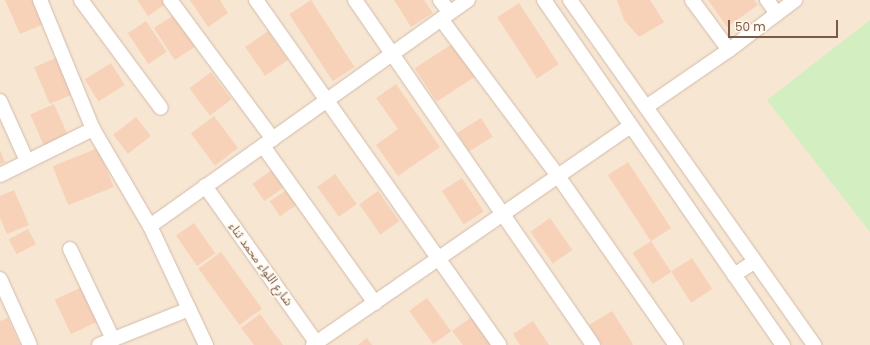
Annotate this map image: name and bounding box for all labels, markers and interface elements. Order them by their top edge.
scale bar [730,12,840,38]
text: 50 m [735,18,766,35]
street label: شارع اللواء محمد ثناء [226,220,296,308]

